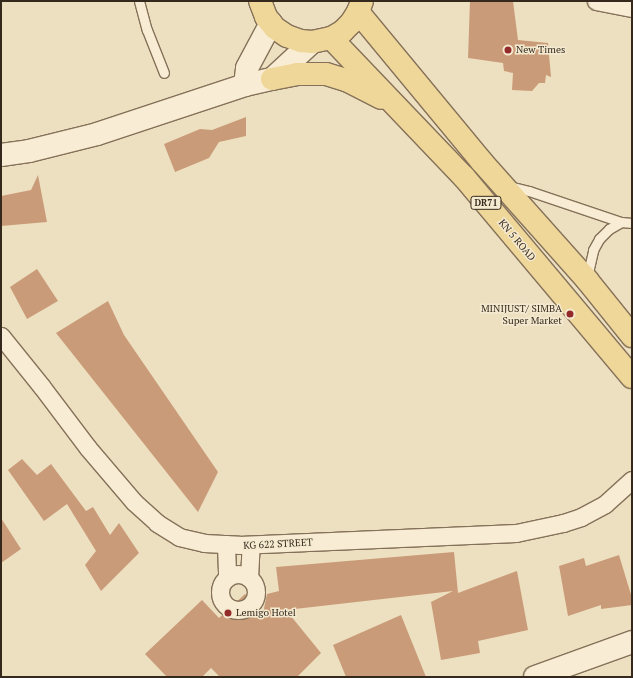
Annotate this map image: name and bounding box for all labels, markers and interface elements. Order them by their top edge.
place label: New Times [516,44,565,56]
marker: New Times [503,45,513,55]
road number: DR71 [470,196,502,210]
street label: KN 5 ROAD [496,217,538,263]
place label: MINIJUST/ SIMBA Super Market [481,302,562,326]
marker: MINIJUST/ SIMBA Super Market [565,309,575,319]
street label: KG 622 STREET [243,536,313,552]
place label: Lemigo Hotel [236,607,296,619]
marker: Lemigo Hotel [223,608,233,618]

